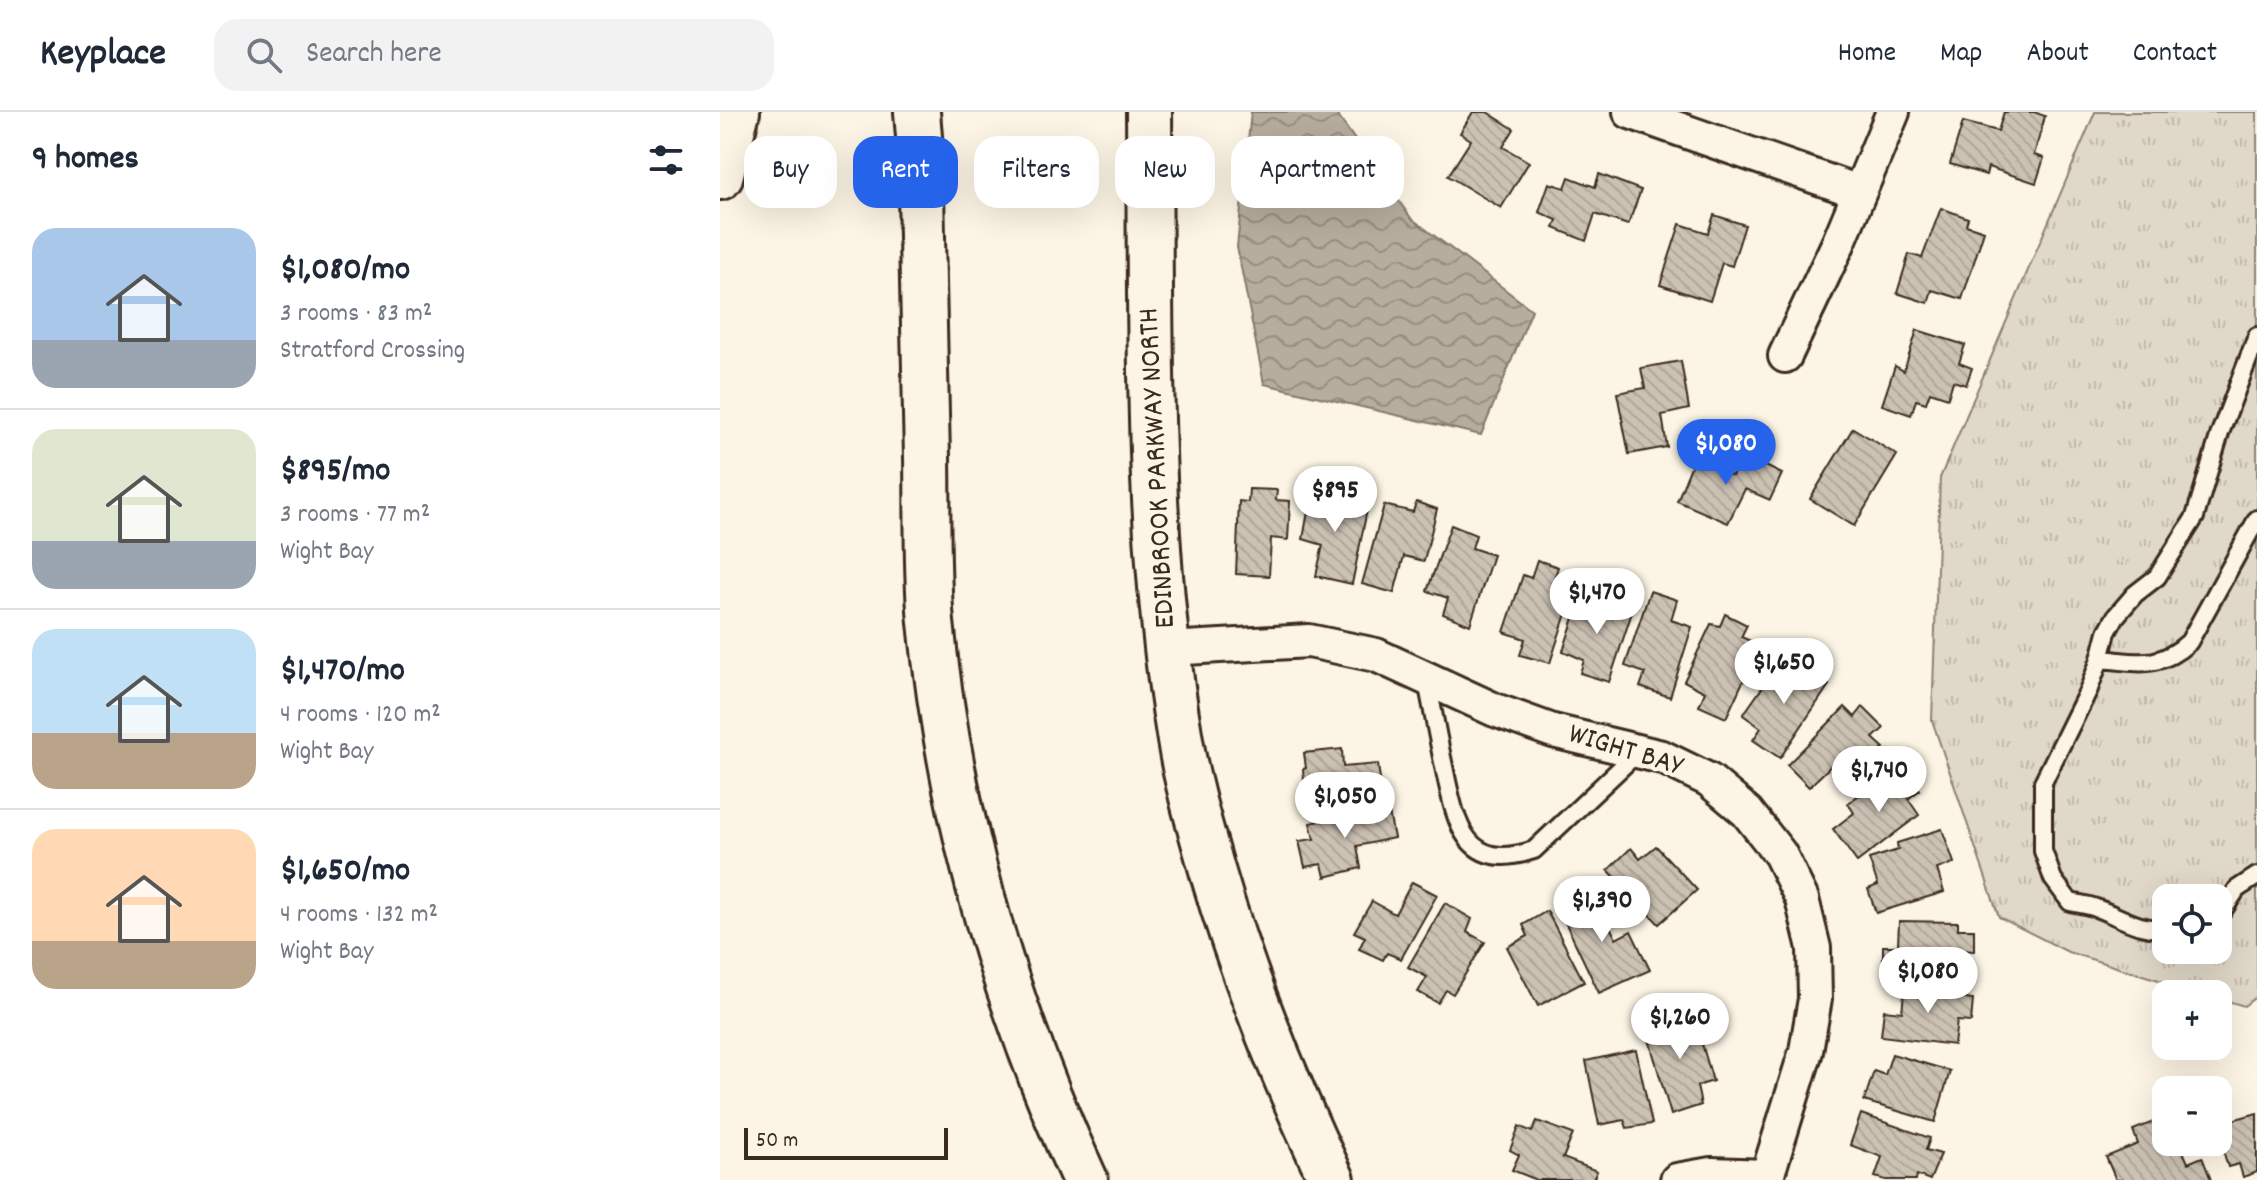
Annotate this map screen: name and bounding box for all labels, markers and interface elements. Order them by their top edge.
search box [214,19,774,91]
text: Keyplace [40,28,166,83]
icon: search [242,33,286,77]
text: Search here [306,34,442,77]
text: Home [1838,35,1896,75]
text: Map [1940,35,1982,75]
text: About [2026,35,2089,75]
text: Contact [2133,35,2217,75]
text: 9 homes [32,136,139,185]
chip: Buy [744,136,837,208]
chip: Rent [853,136,958,208]
chip: Filters [974,136,1099,208]
chip: New [1115,136,1215,208]
chip: Apartment [1231,136,1404,208]
icon: filters [644,138,688,182]
text: $1,080/mo [280,247,410,296]
icon: home [96,260,192,356]
text: 3 rooms · 83 m² [280,296,432,333]
street label: EDINBROOK PARKWAY NORTH [1129,307,1189,629]
text: Stratford Crossing [280,333,465,370]
pin: $1,080 [1661,419,1791,487]
text: $1,080 [1695,426,1757,463]
text: $895/mo [280,448,390,497]
icon: home [96,461,192,557]
pin: $895 [1288,466,1382,534]
text: $895 [1311,473,1359,510]
text: 3 rooms · 77 m² [280,497,430,534]
text: Wight Bay [280,534,374,571]
pin: $1,470 [1532,568,1662,636]
text: $1,470 [1568,575,1626,612]
pin: $1,650 [1719,638,1849,706]
text: $1,650 [1753,645,1815,682]
text: $1,470/mo [280,648,405,697]
icon: home [96,661,192,757]
text: 4 rooms · 120 m² [280,697,441,734]
street label: WIGHT BAY [1563,714,1688,790]
text: Wight Bay [280,734,374,771]
pin: $1,740 [1814,746,1944,814]
text: $1,740 [1850,753,1908,790]
pin: $1,050 [1280,772,1410,840]
text: $1,050 [1313,779,1377,816]
text: $1,650/mo [280,848,410,897]
icon: home [96,861,192,957]
pin: $1,390 [1537,876,1667,944]
text: $1,390 [1571,883,1633,920]
map controls [2152,884,2232,1156]
button: locate [2152,884,2232,964]
text: 4 rooms · 132 m² [280,897,438,934]
text: Wight Bay [280,934,374,971]
pin: $1,080 [1863,947,1993,1015]
text: $1,080 [1897,954,1959,991]
button: + [2152,980,2232,1060]
pin: $1,260 [1615,993,1745,1061]
text: $1,260 [1649,1000,1711,1037]
button: − [2152,1076,2232,1156]
scale bar [744,1124,948,1160]
text: 50 m [756,1126,798,1157]

